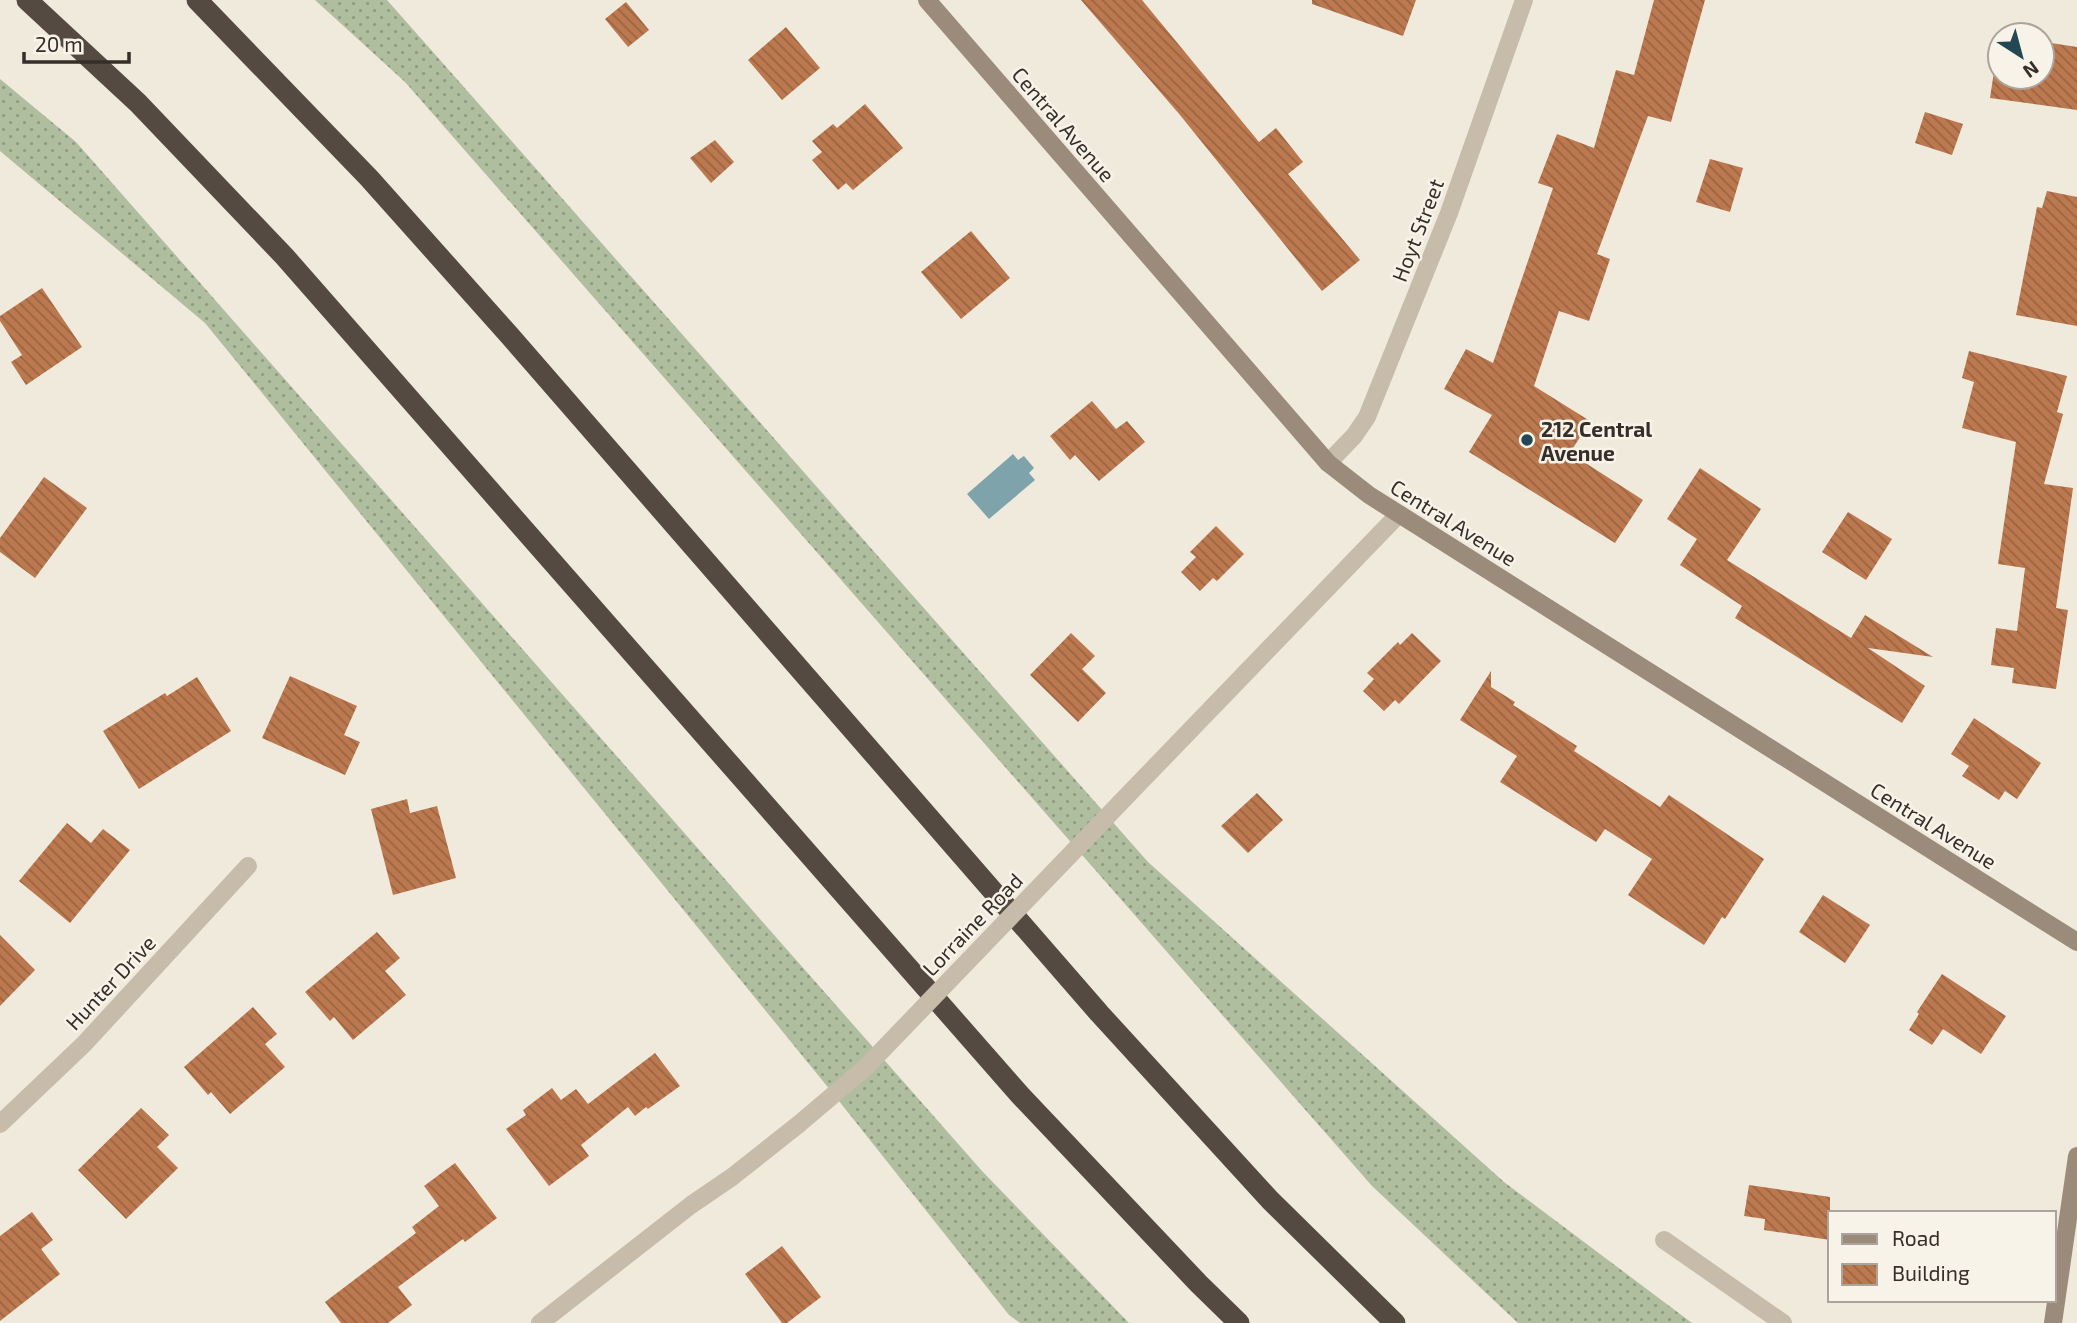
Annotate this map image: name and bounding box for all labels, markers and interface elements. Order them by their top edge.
scale bar [24,21,130,65]
north arrow [1986,21,2056,91]
text: 20 m [35,31,83,56]
text: N [2019,57,2044,83]
street label: Central Avenue [1007,62,1121,186]
street label: Hoyt Street [1386,175,1448,285]
place label: 212 Central Avenue [1541,416,1652,465]
marker: 212 Central Avenue [1519,432,1535,448]
street label: Central Avenue [1386,473,1522,571]
street label: Central Avenue [1866,776,2002,874]
street label: Lorraine Road [917,868,1027,980]
street label: Hunter Drive [60,930,160,1034]
legend [1828,1211,2056,1302]
text: Road [1892,1225,1940,1250]
text: Building [1892,1260,1970,1285]

